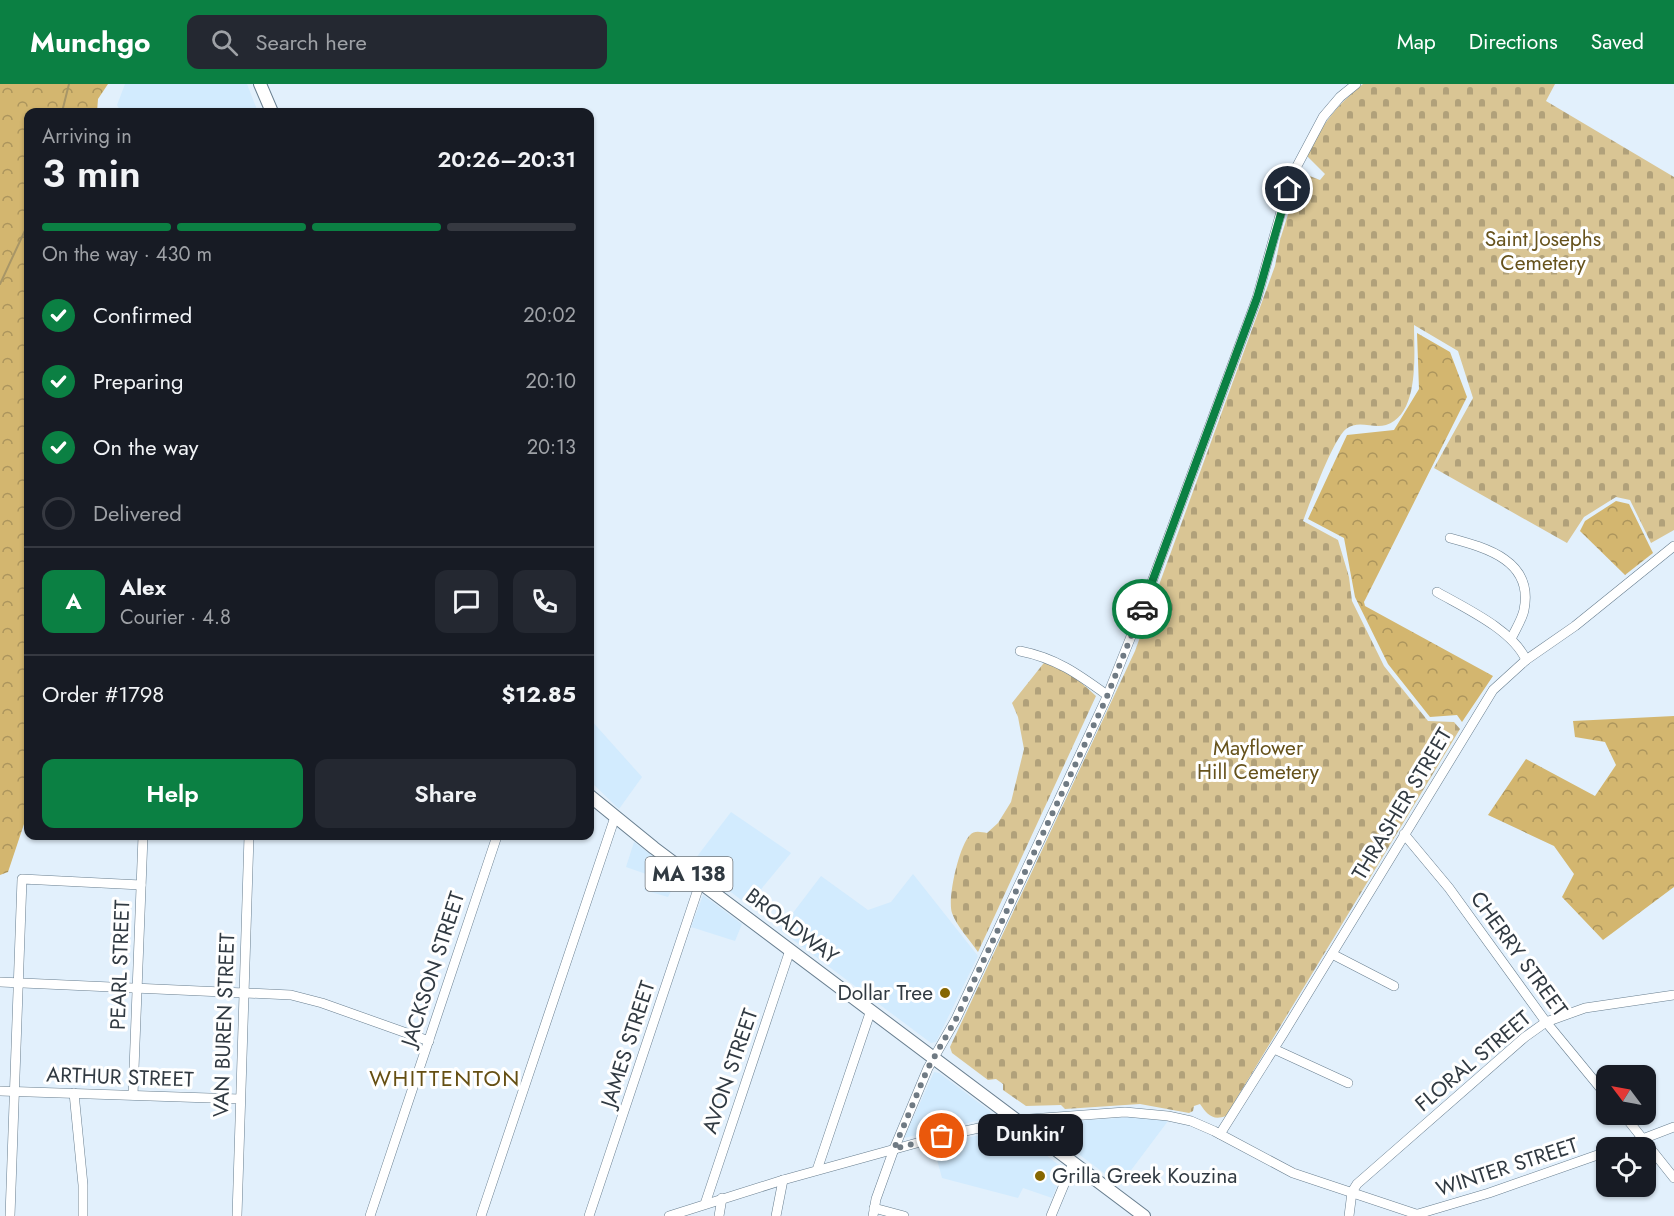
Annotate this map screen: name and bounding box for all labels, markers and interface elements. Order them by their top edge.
search box [187,15,607,69]
text: Munchgo [30,22,151,63]
icon: search [208,26,241,59]
text: Search here [256,26,367,58]
text: Map [1397,27,1436,57]
text: Directions [1469,27,1558,57]
text: Saved [1591,27,1644,57]
text: Arriving in [42,122,132,151]
text: 20:26–20:31 [437,143,576,175]
text: 3 min [42,145,141,202]
pin [1262,163,1313,214]
icon: home [1271,172,1304,205]
park label: Saint Josephs Cemetery [1485,224,1601,278]
text: On the way · 430 m [42,240,212,269]
icon: check [42,299,75,332]
text: Confirmed [93,299,192,331]
text: 20:02 [523,301,576,330]
icon: check [42,365,75,398]
text: Preparing [93,365,184,397]
text: 20:10 [526,367,576,396]
icon: check [42,431,75,464]
text: On the way [93,431,198,463]
text: 20:13 [527,433,576,462]
text: Delivered [93,497,182,529]
button: chat [435,570,498,633]
button: phone [513,570,576,633]
text: Alex [120,571,166,603]
courier [1112,579,1172,639]
text: A [65,585,82,617]
icon: car [1126,593,1159,626]
text: Courier · 4.8 [120,603,231,632]
text: Order #1798 [42,678,164,710]
text: $12.85 [502,678,576,710]
street label: THRASHER STREET [1345,722,1459,886]
park label: Mayflower Hill Cemetery [1197,733,1320,787]
button: Help [42,759,303,828]
button: Share [315,759,576,828]
road number: MA 138 [646,857,732,891]
street label: BROADWAY [739,881,845,971]
street label: CHERRY STREET [1463,885,1575,1023]
street label: JACKSON STREET [393,888,472,1053]
street label: PEARL STREET [103,899,137,1031]
street label: VAN BUREN STREET [206,932,242,1118]
street label: JAMES STREET [593,977,663,1114]
place label: Dollar Tree [837,978,933,1008]
marker: Dollar Tree [938,986,952,1000]
street label: FLORAL STREET [1409,1003,1538,1119]
street label: AVON STREET [695,1004,765,1138]
street label: ARTHUR STREET [46,1059,194,1095]
district label: WHITTENTON [369,1062,521,1094]
north arrow [1596,1065,1656,1125]
map controls [1596,1065,1656,1197]
pin [916,1110,967,1161]
callout: Dunkin' [978,1115,1083,1157]
icon: bag [925,1119,958,1152]
text: Dunkin' [996,1120,1065,1149]
street label: WINTER STREET [1432,1130,1582,1204]
button: locate [1596,1137,1656,1197]
place label: Grilla Greek Kouzina [1052,1161,1237,1191]
marker: Grilla Greek Kouzina [1033,1169,1047,1183]

